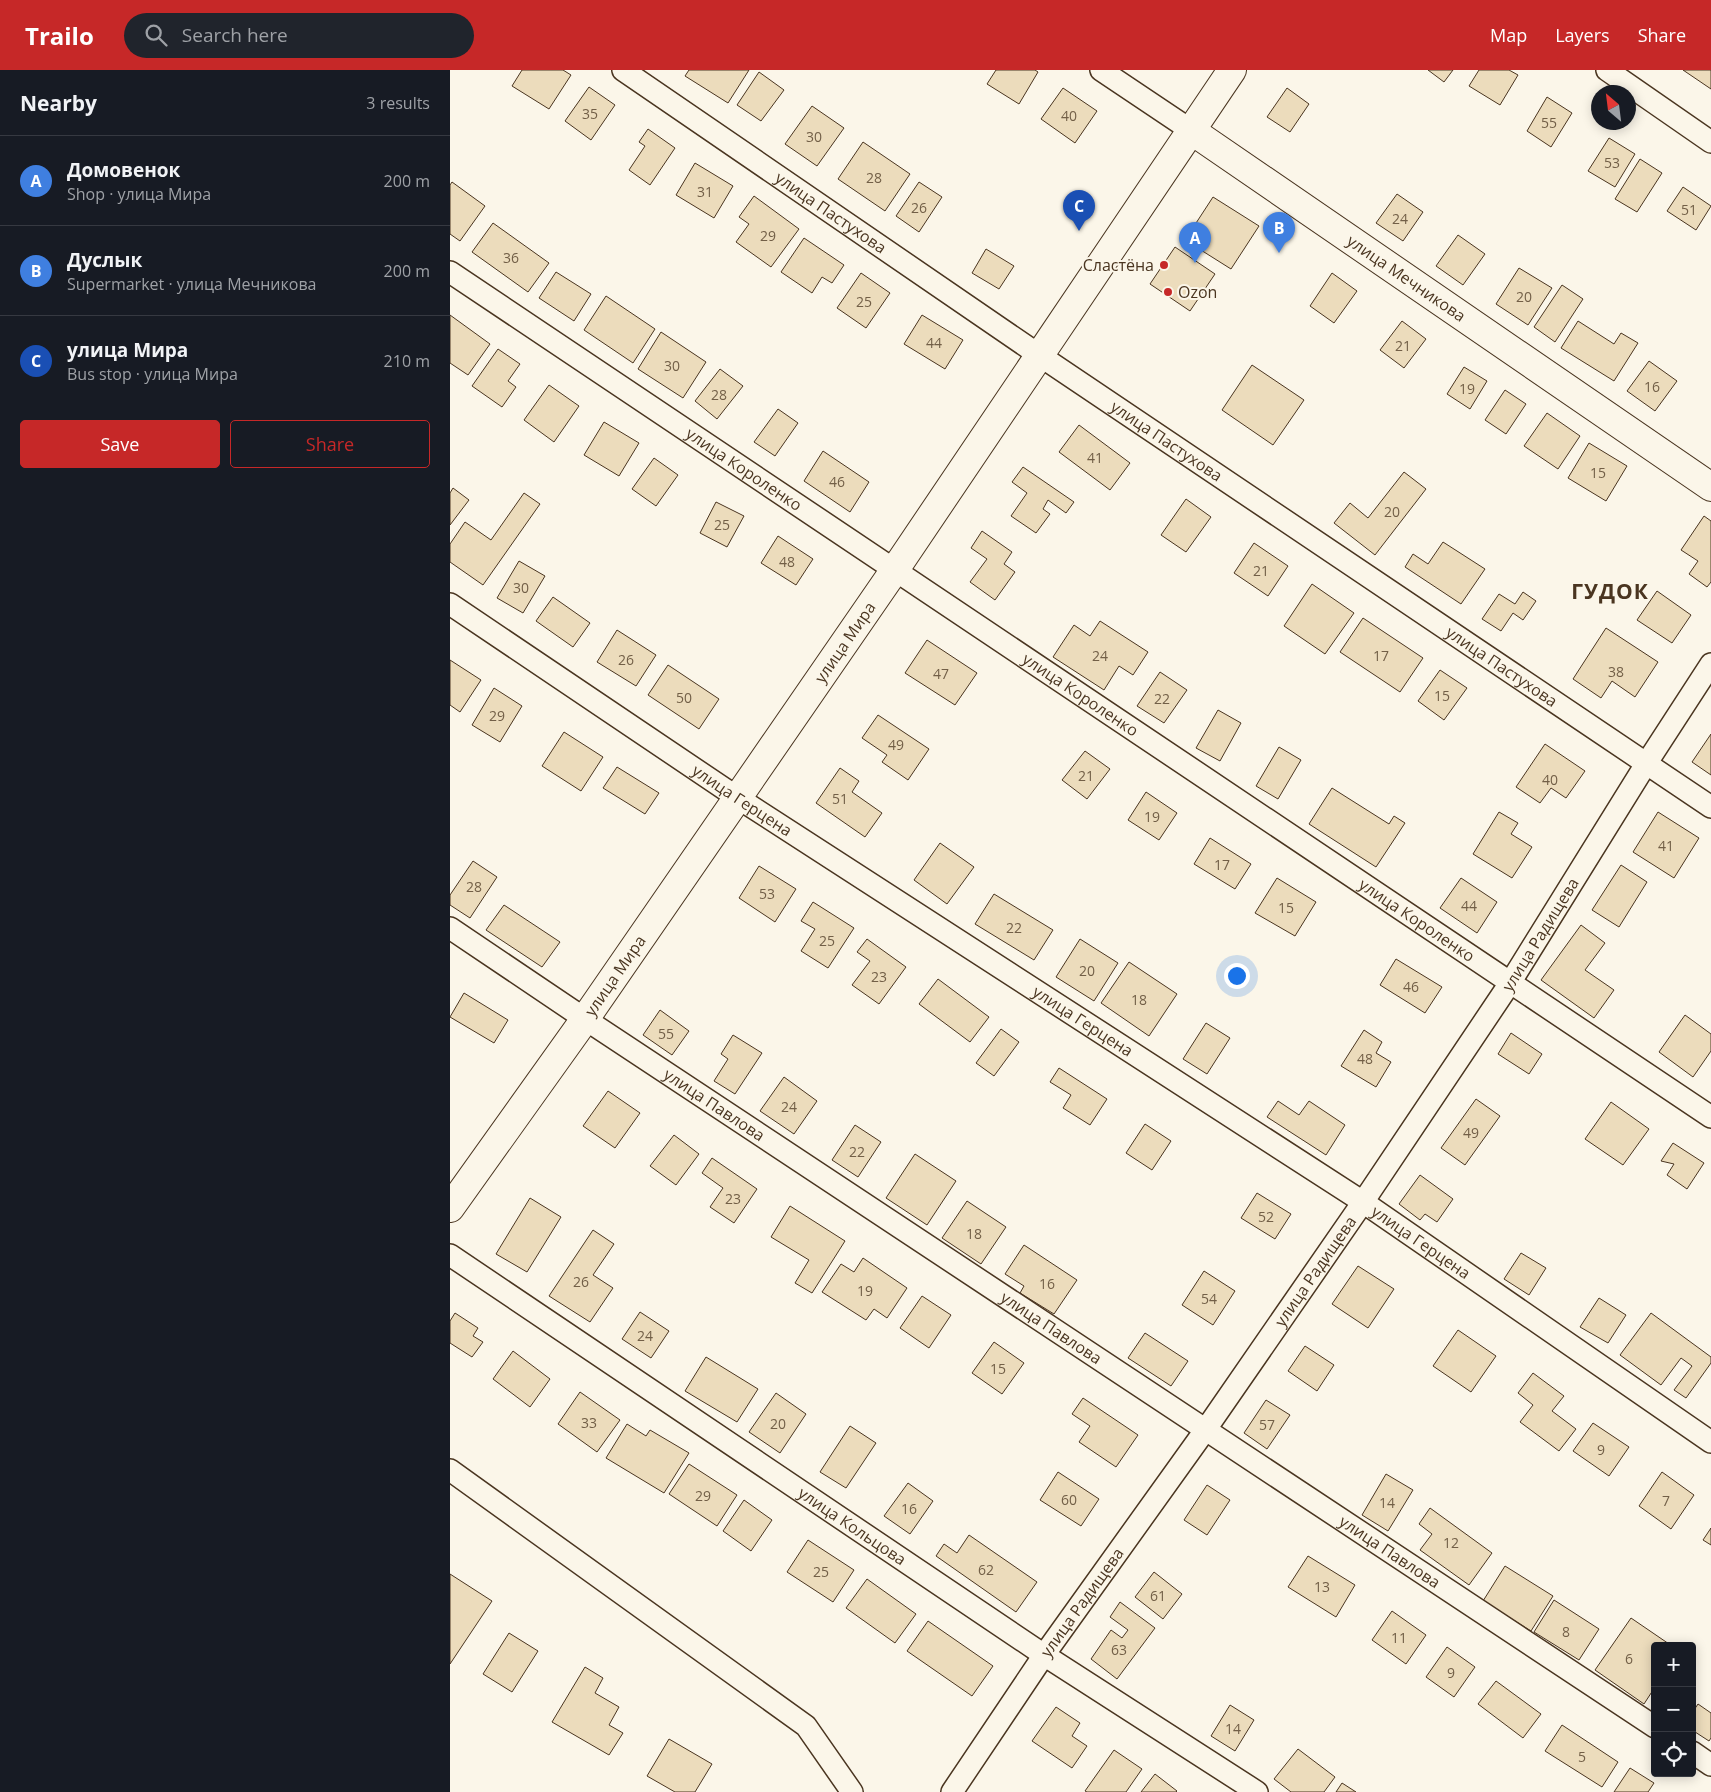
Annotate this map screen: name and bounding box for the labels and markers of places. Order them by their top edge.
pin: C [1063,190,1095,231]
pin: B [1263,212,1295,253]
pin: A [1179,222,1211,263]
place label: Сластёна [1083,254,1154,276]
marker: Сластёна [1158,259,1170,271]
place label: Ozon [1178,281,1217,303]
marker: Ozon [1162,286,1174,298]

